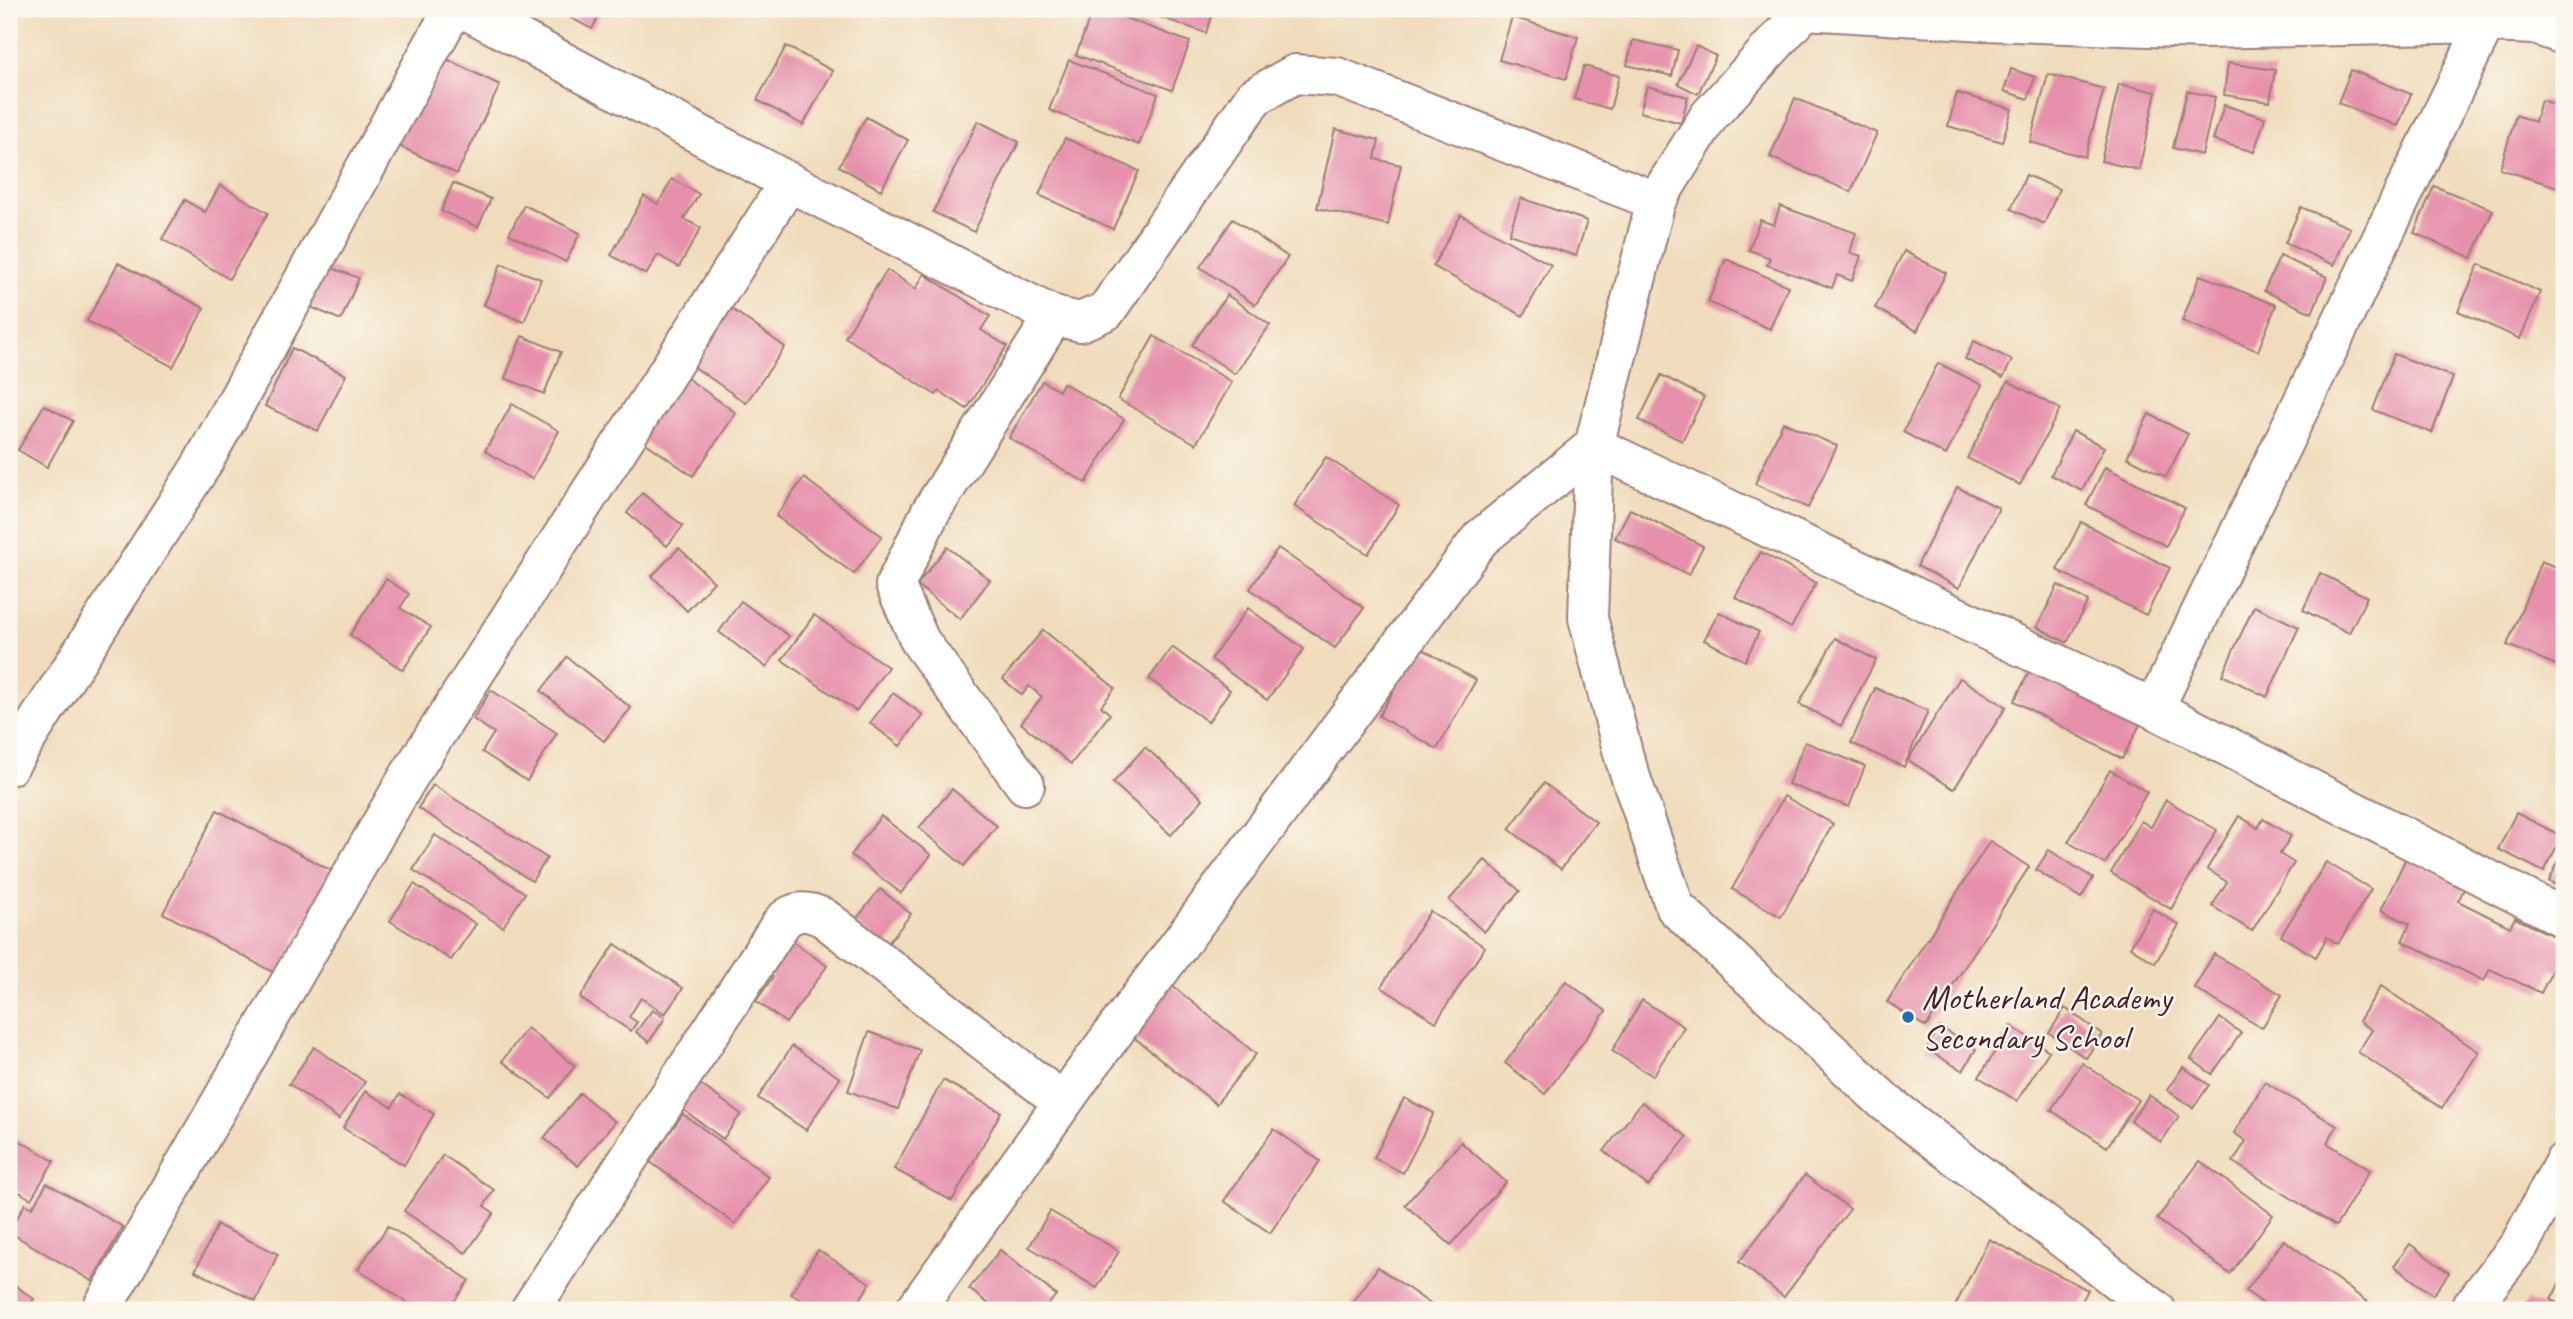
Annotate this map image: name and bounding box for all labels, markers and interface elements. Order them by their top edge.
place label: Motherland Academy Secondary School [1922,975,2174,1060]
marker: Motherland Academy Secondary School [1900,1009,1916,1025]

